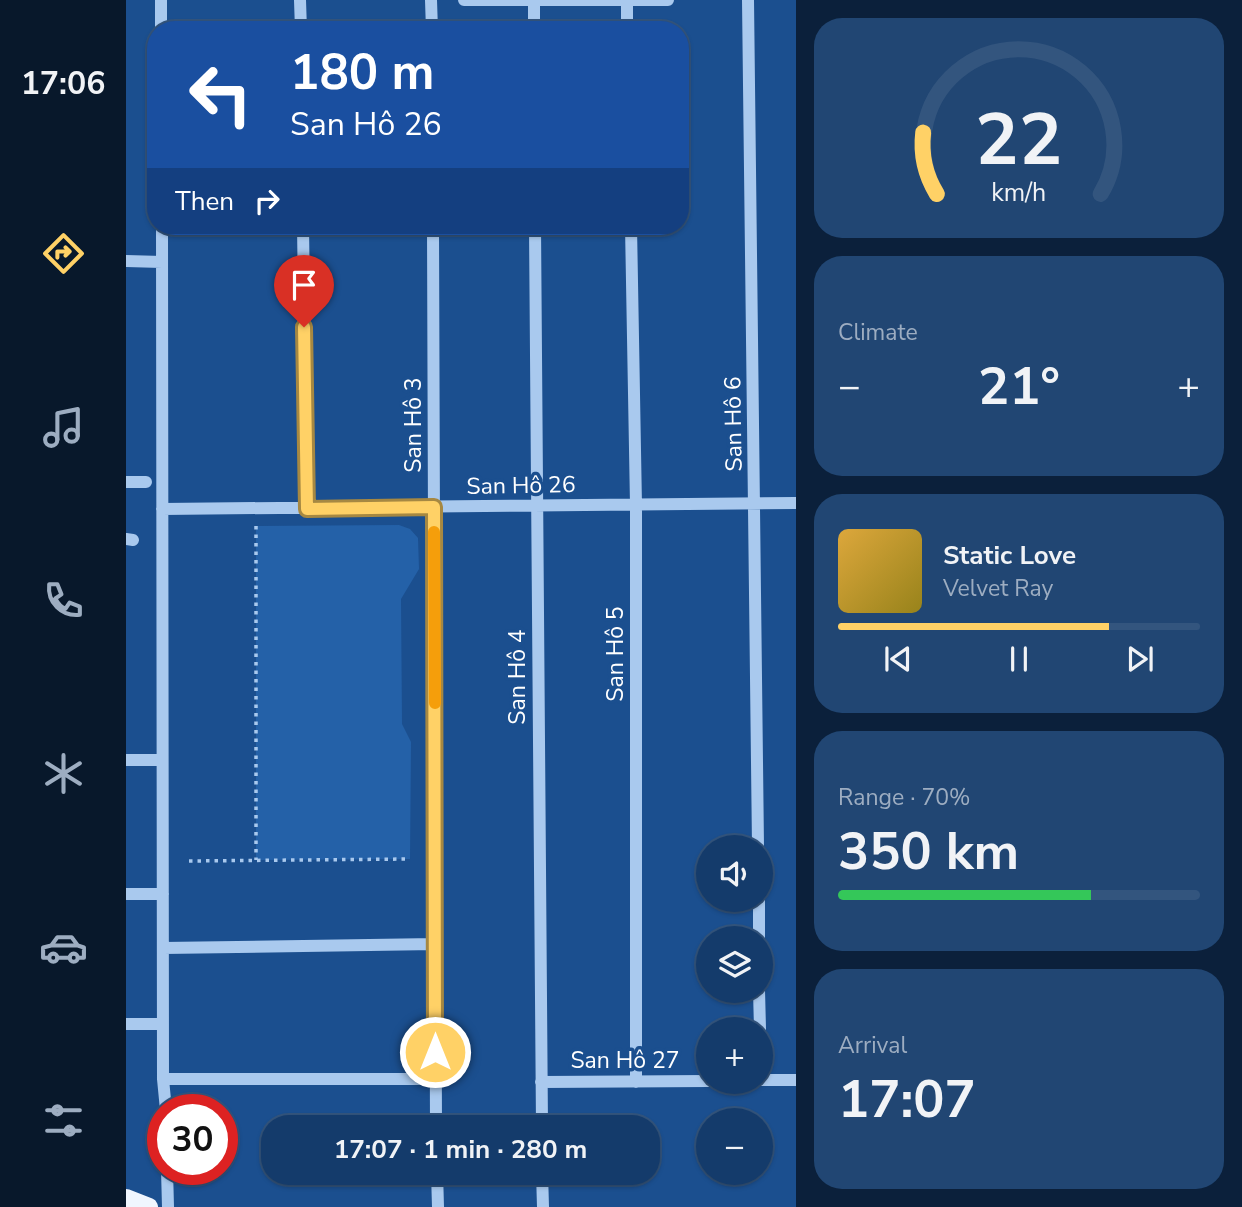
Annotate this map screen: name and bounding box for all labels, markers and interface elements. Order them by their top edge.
text: 180 m [290,39,434,106]
icon: left [175,49,266,140]
text: 17:06 [21,62,105,105]
text: 22 [975,90,1063,190]
text: San Hô 26 [290,103,442,146]
text: km/h [991,176,1047,210]
icon: right [248,182,286,220]
text: Then [175,184,234,219]
icon: directions [39,229,88,278]
pin [274,255,334,327]
icon: arrive [285,266,323,304]
text: Climate [838,317,918,348]
text: 21° [978,351,1060,422]
text: − [838,361,861,412]
text: + [1177,361,1200,412]
street label: San Hô 6 [717,376,750,472]
street label: San Hô 3 [398,377,429,473]
icon: music [39,403,88,452]
street label: San Hô 26 [466,469,576,502]
text: Static Love [943,538,1076,573]
text: Velvet Ray [943,573,1053,604]
icon: phone [39,576,88,625]
street label: San Hô 5 [600,606,631,702]
street label: San Hô 4 [502,629,533,725]
icon: previous [879,640,917,678]
icon: pause [1000,640,1038,678]
icon: next [1121,640,1159,678]
icon: climate [39,749,88,798]
text: Range · 70% [838,782,970,813]
text: 350 km [838,816,1019,887]
map controls [696,835,773,1185]
button: sound [696,835,773,912]
icon: car [39,923,88,972]
button: layers [696,926,773,1003]
position arrow [398,1015,472,1089]
button: + [696,1017,773,1094]
text: Arrival [838,1030,907,1061]
street label: San Hô 27 [570,1045,680,1076]
text: 17:07 [838,1064,976,1135]
speed limit sign: 30 [147,1094,238,1185]
icon: filters [39,1096,88,1145]
button: − [696,1108,773,1185]
text: 17:07 · 1 min · 280 m [334,1132,587,1167]

